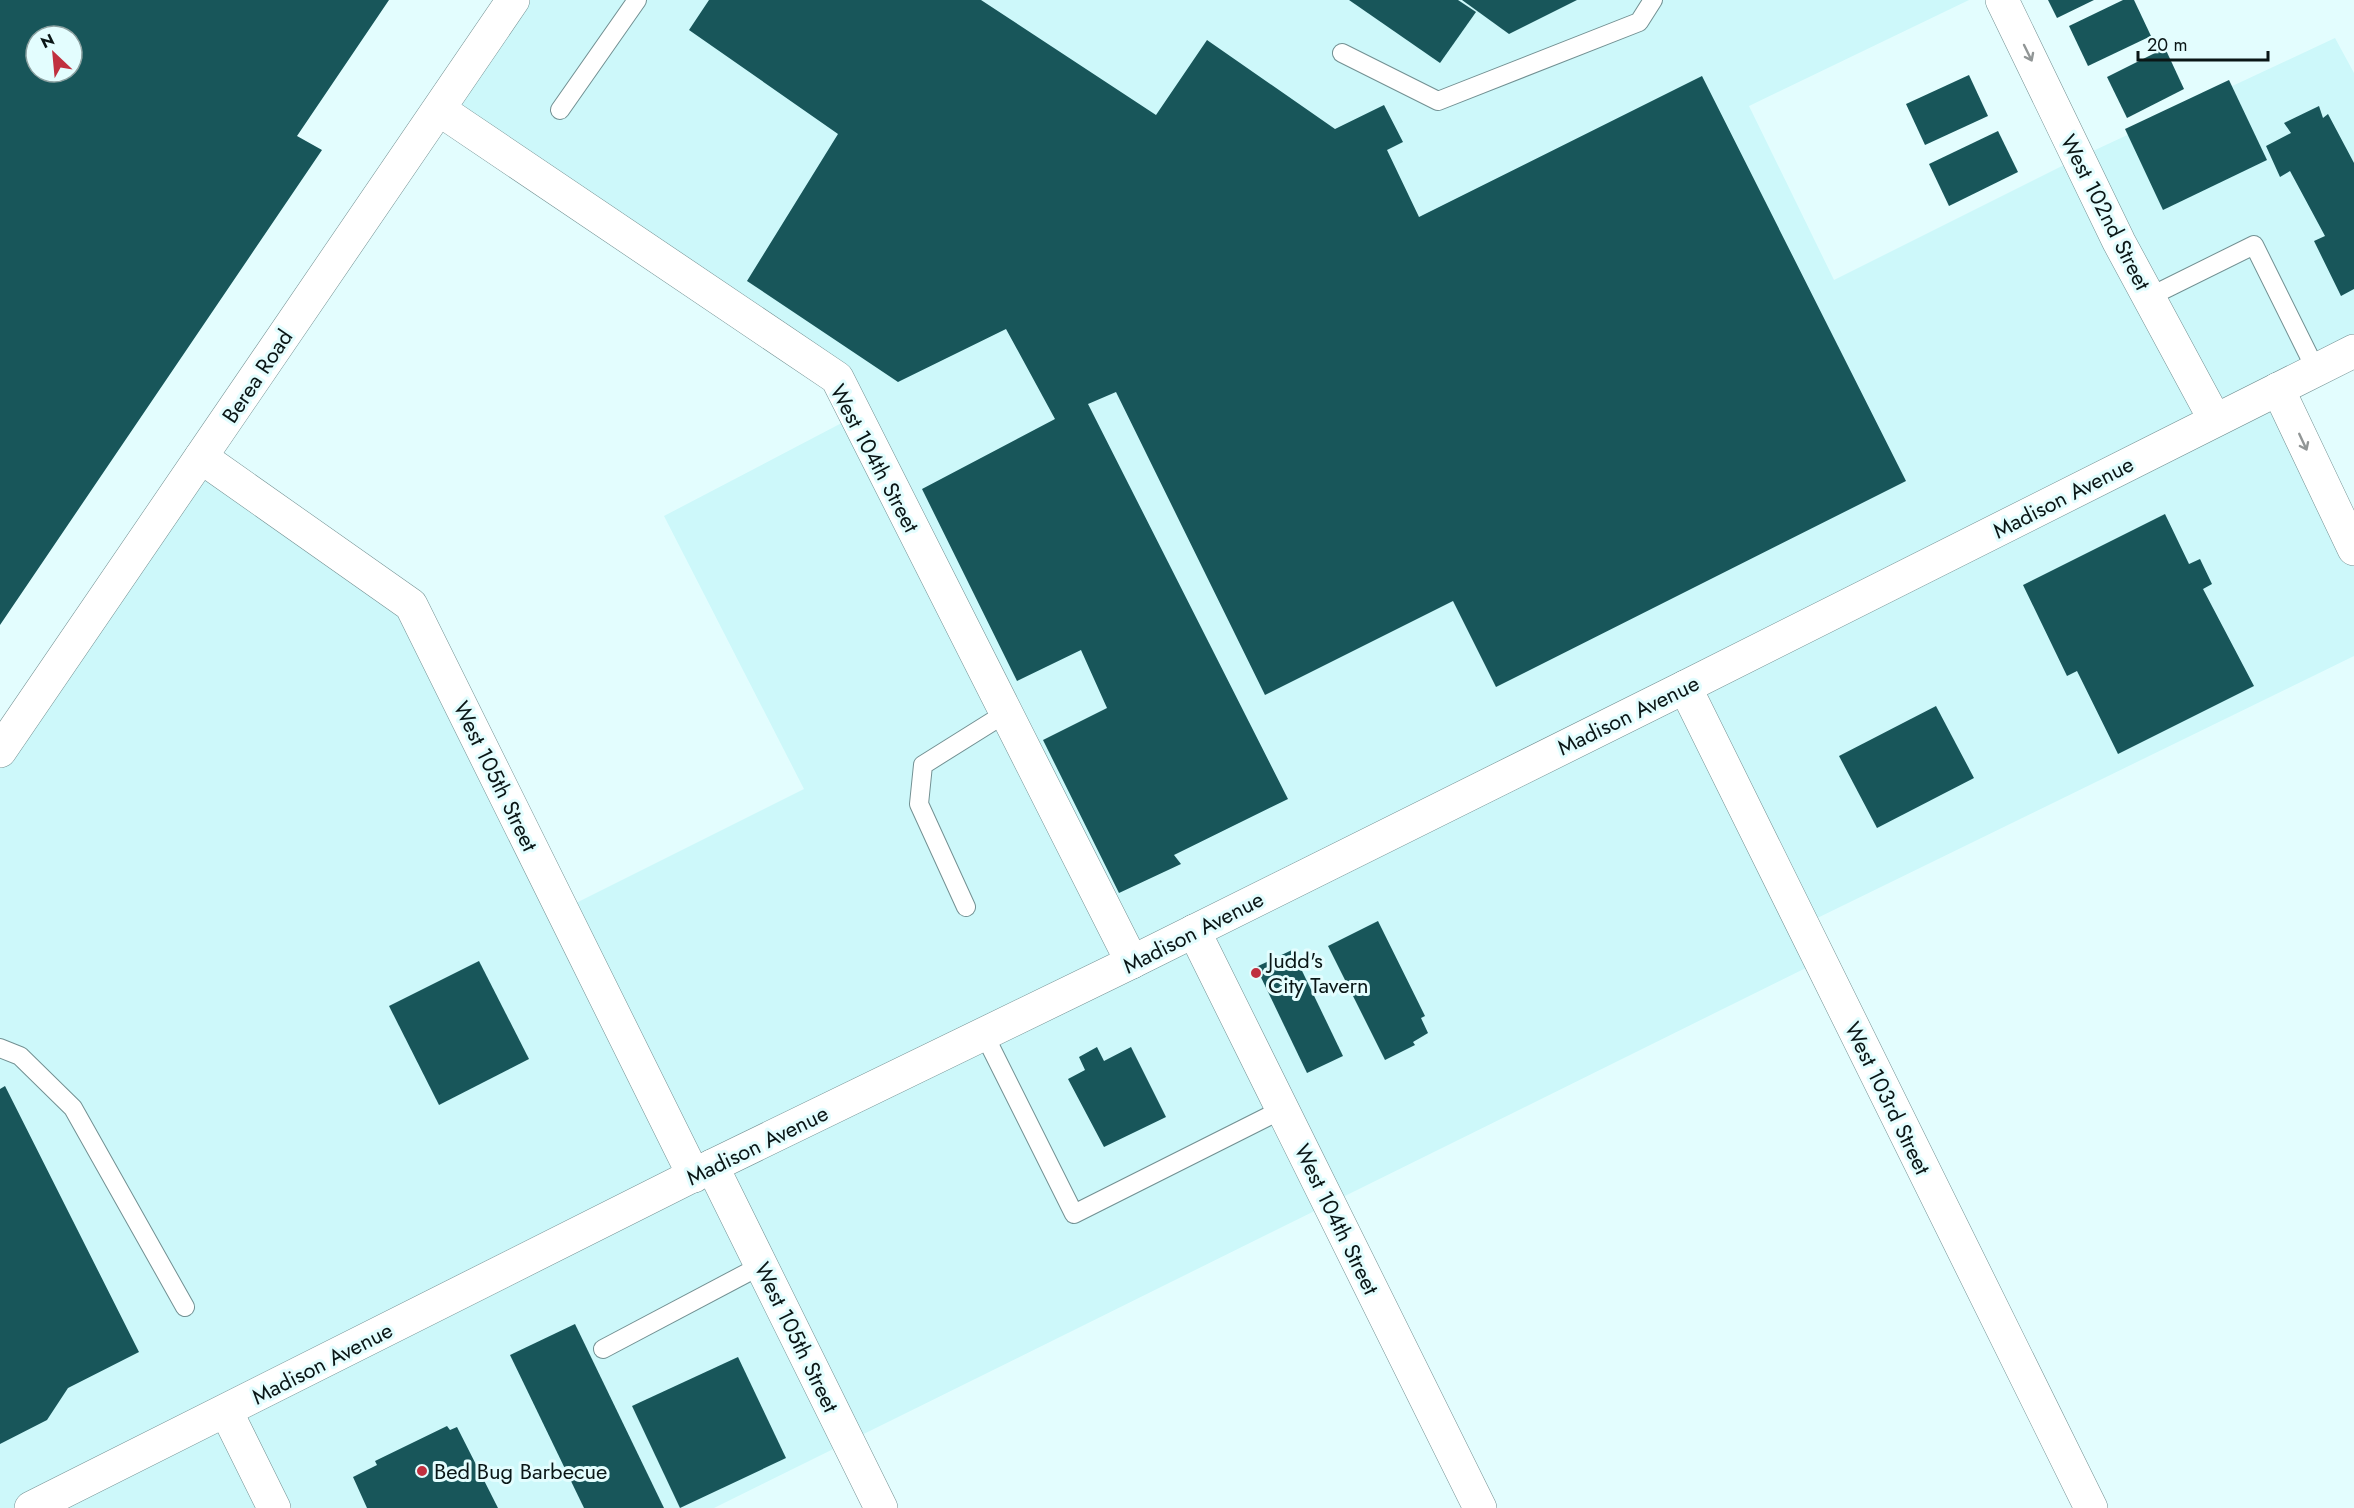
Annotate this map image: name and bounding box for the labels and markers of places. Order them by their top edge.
place label: Judd's City Tavern [1265,944,1369,1001]
marker: Judd's City Tavern [1249,966,1263,980]
place label: Bed Bug Barbecue [434,1455,607,1487]
marker: Bed Bug Barbecue [415,1464,429,1478]

